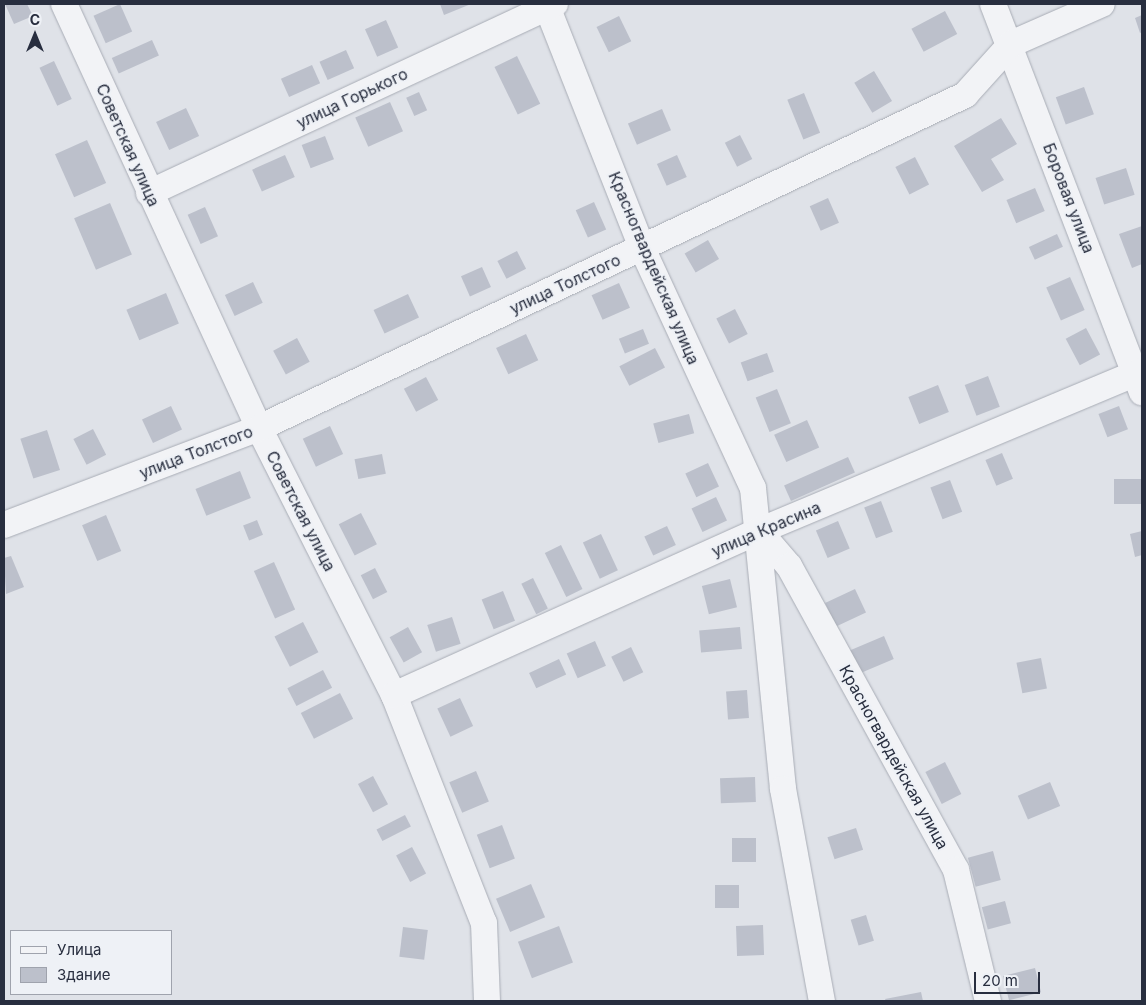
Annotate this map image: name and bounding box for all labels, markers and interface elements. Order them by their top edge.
north arrow [10,10,60,60]
text: С [30,11,40,28]
street label: улица Горького [293,64,411,132]
street label: Советская улица [92,81,164,209]
street label: Боровая улица [1039,140,1099,256]
street label: Красногвардейская улица [605,169,703,367]
street label: улица Толстого [507,250,623,318]
street label: улица Толстого [137,422,255,482]
street label: Советская улица [262,448,340,574]
street label: улица Красина [709,497,823,561]
street label: Красногвардейская улица [835,662,953,852]
legend [10,930,172,995]
text: Улица [57,940,101,959]
scale bar [976,962,1042,994]
text: Здание [57,965,111,984]
text: 20 m [982,971,1018,990]

